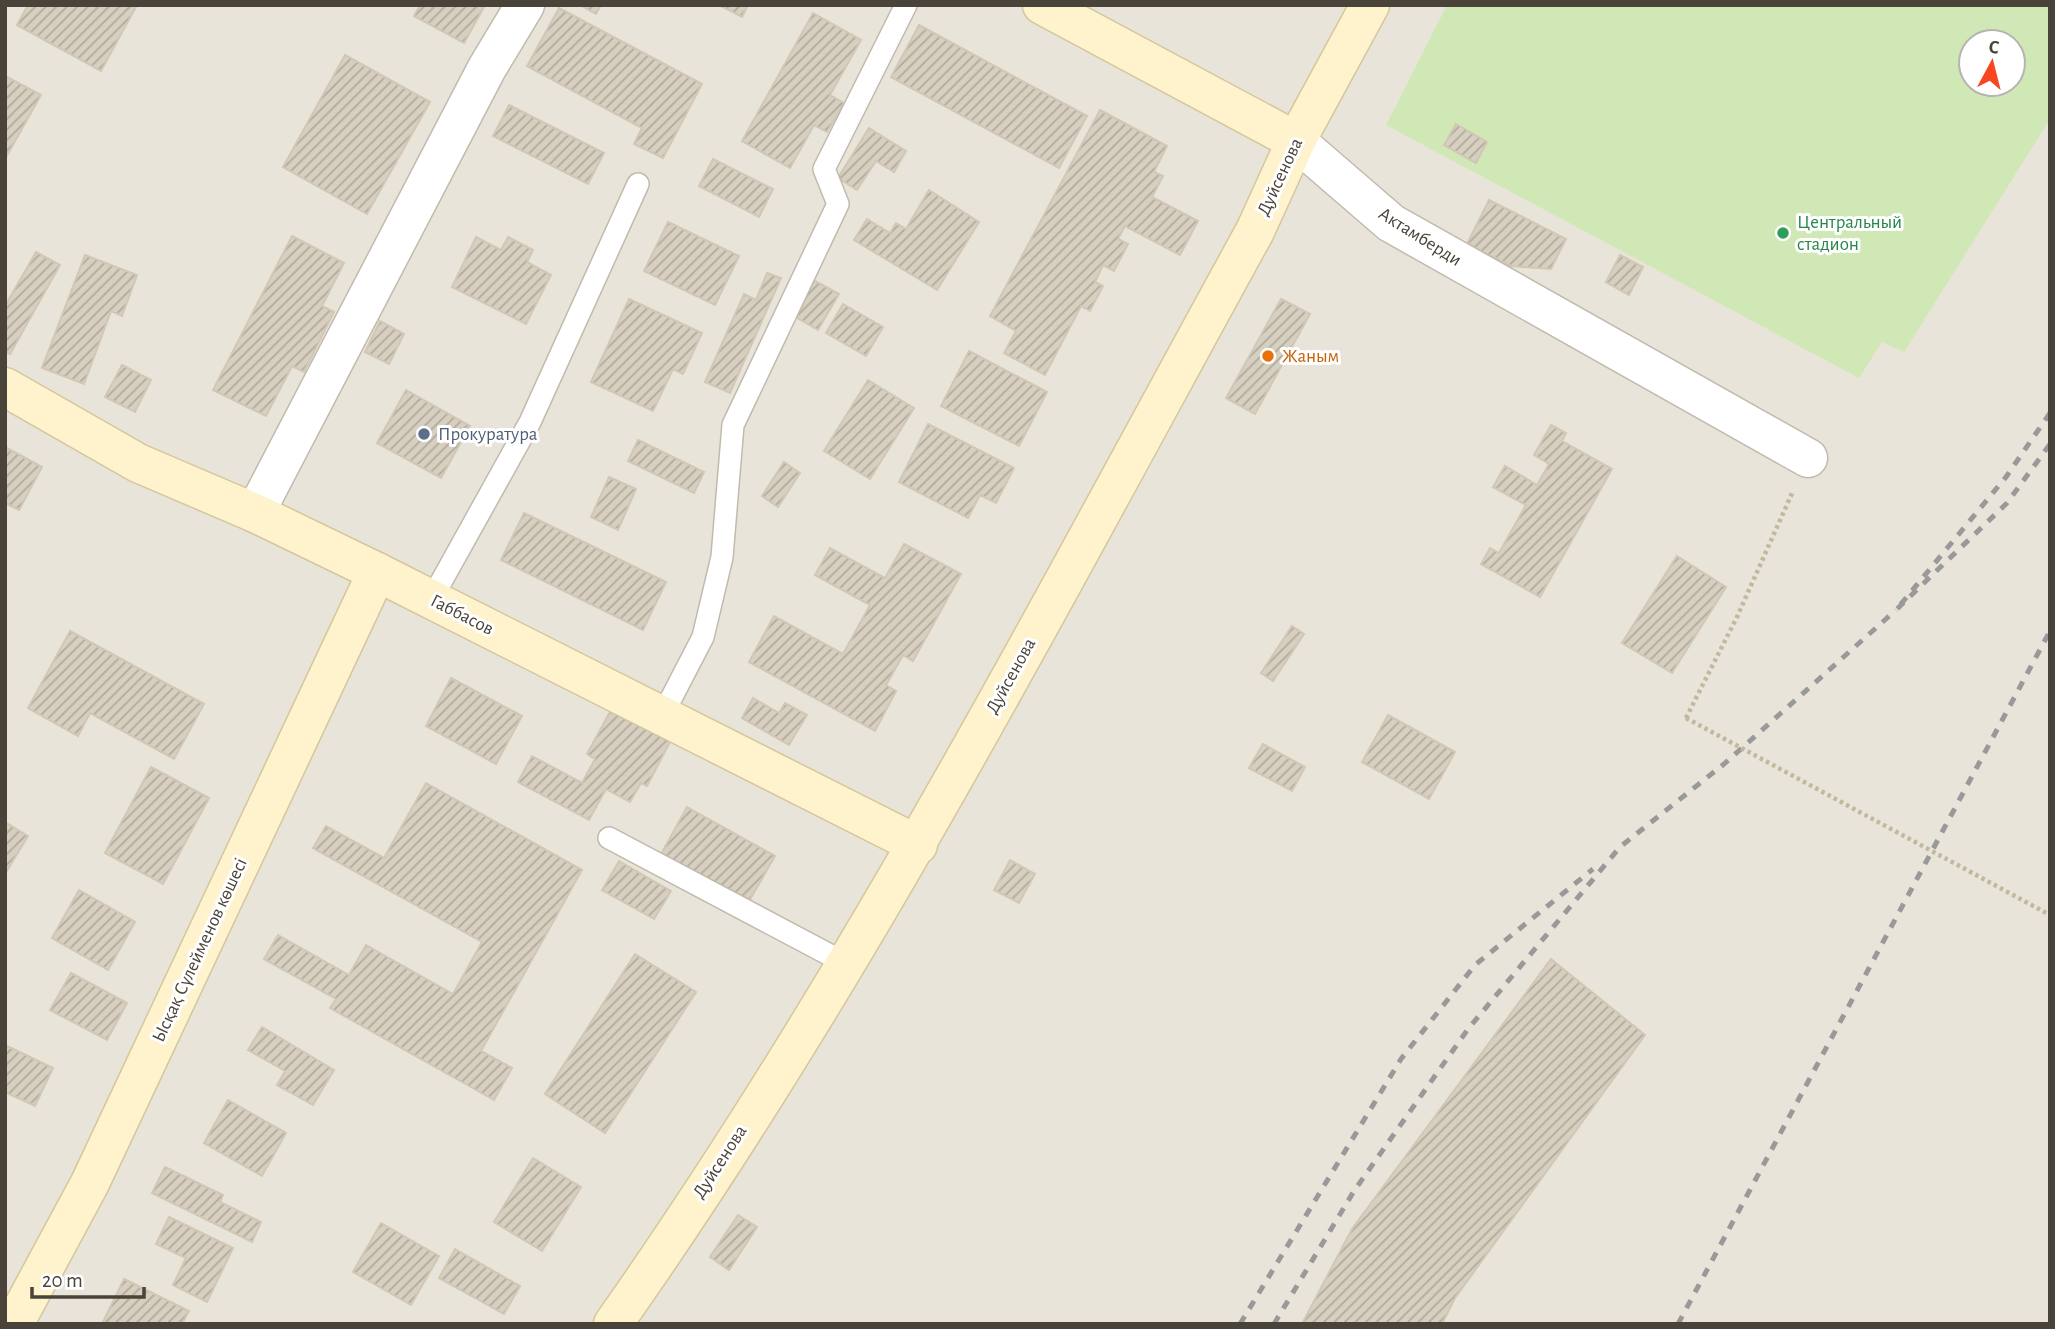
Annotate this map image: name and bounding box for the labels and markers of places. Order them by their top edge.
place label: Центральный стадион [1797,213,1902,254]
marker: Центральный стадион [1775,225,1791,241]
place label: Жаным [1282,347,1339,366]
marker: Жаным [1260,348,1276,364]
place label: Прокуратура [438,425,538,444]
marker: Прокуратура [416,426,432,442]

